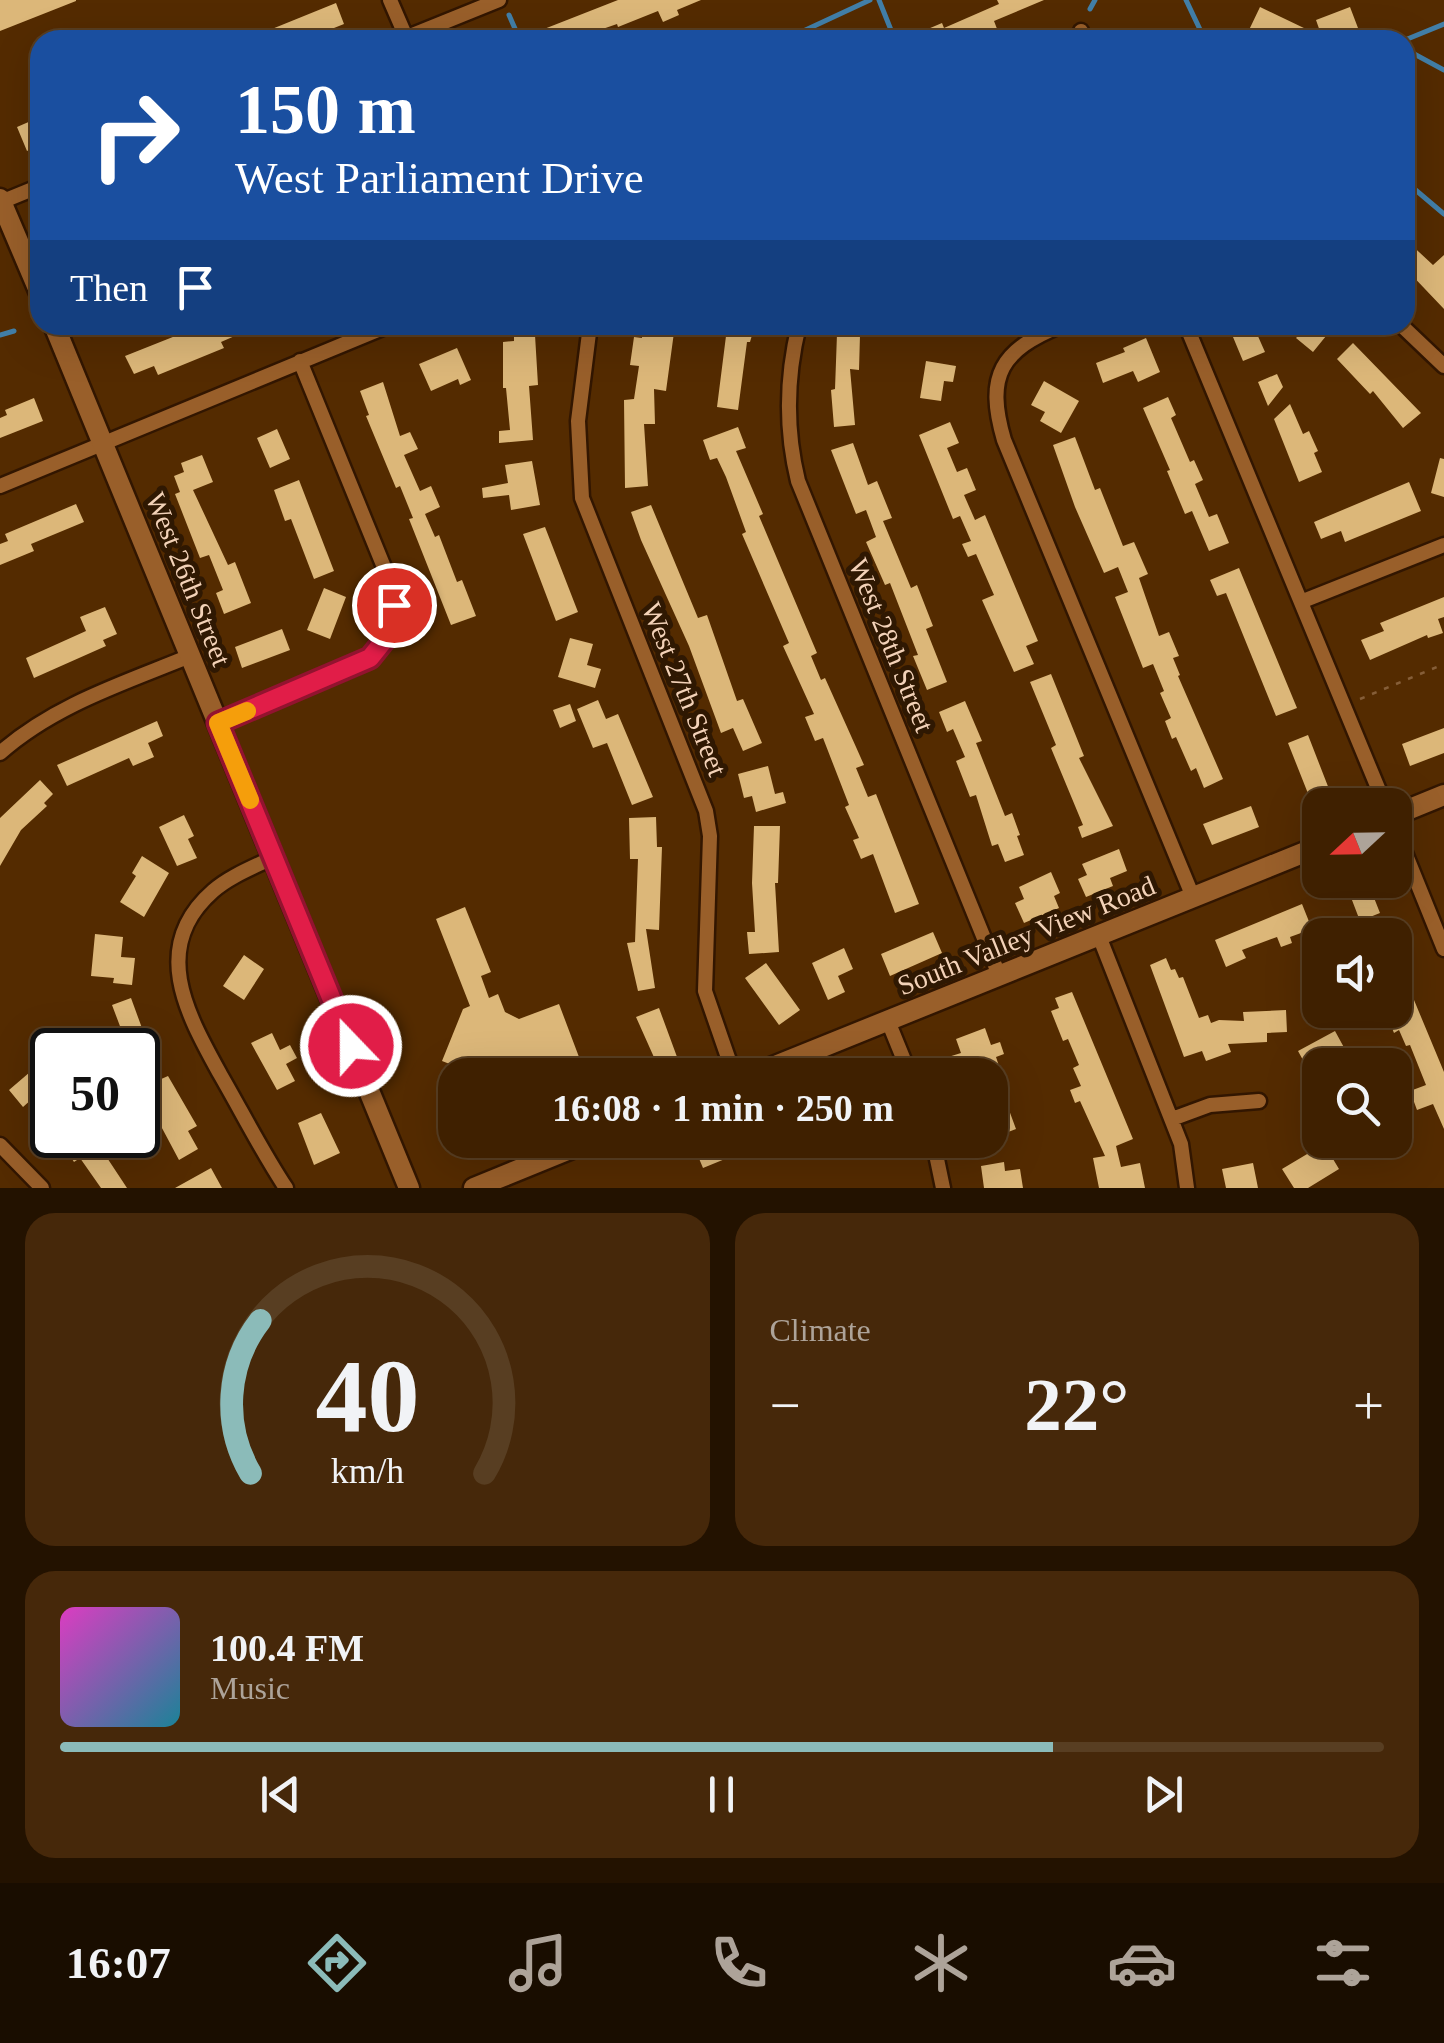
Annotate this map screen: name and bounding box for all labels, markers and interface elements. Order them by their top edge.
icon: right [70,70,200,200]
text: 150 m [235,71,416,148]
text: West Parliament Drive [235,153,644,203]
icon: arrive [168,260,223,315]
text: Then [70,267,148,309]
street label: West 26th Street [140,488,238,671]
street label: West 28th Street [843,554,941,737]
pin [352,563,437,648]
icon: arrive [367,578,422,633]
street label: West 27th Street [636,598,734,781]
north arrow [1302,788,1412,898]
map controls [1302,788,1412,1158]
street label: South Valley View Road [893,870,1159,1001]
button: sound [1302,918,1412,1028]
position arrow [299,994,403,1098]
speed limit sign: 50 [30,1028,160,1158]
button: search [1302,1048,1412,1158]
text: 16:08 · 1 min · 250 m [552,1087,894,1129]
text: Climate [770,1312,871,1348]
text: 40 [315,1338,419,1453]
text: 22° [1024,1363,1129,1446]
text: − [770,1375,801,1436]
text: + [1353,1375,1384,1436]
text: km/h [331,1451,404,1491]
text: 100.4 FM [210,1627,364,1669]
text: Music [210,1670,290,1706]
icon: previous [253,1767,308,1822]
icon: pause [694,1767,749,1822]
icon: next [1136,1767,1191,1822]
icon: directions [302,1928,372,1998]
icon: music [503,1928,573,1998]
icon: phone [704,1928,774,1998]
icon: climate [906,1928,976,1998]
icon: car [1107,1928,1177,1998]
icon: filters [1308,1928,1378,1998]
text: 16:07 [66,1938,171,1988]

